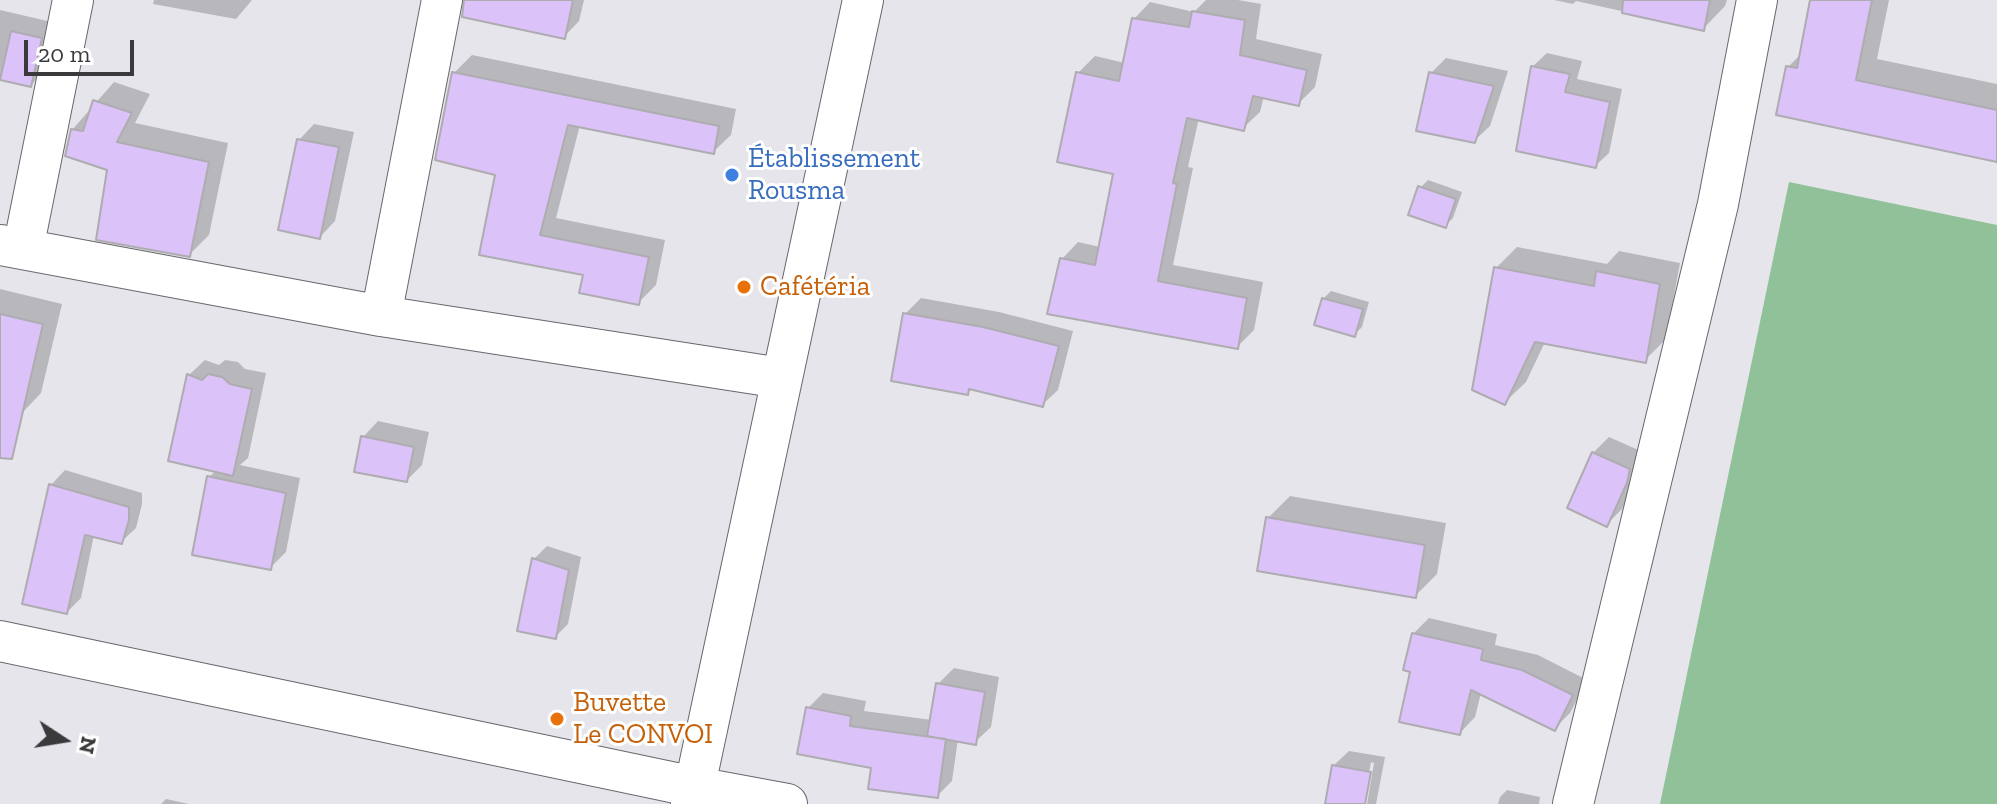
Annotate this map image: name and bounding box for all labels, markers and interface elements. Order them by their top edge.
scale bar [28,24,138,74]
text: 20 m [38,39,90,68]
place label: Établissement Rousma [748,142,920,208]
marker: Établissement Rousma [723,166,741,184]
place label: Cafétéria [760,270,870,304]
marker: Cafétéria [735,278,753,296]
place label: Buvette Le CONVOI [573,686,713,752]
north arrow [24,700,104,780]
marker: Buvette Le CONVOI [548,710,566,728]
text: N [73,734,103,756]

